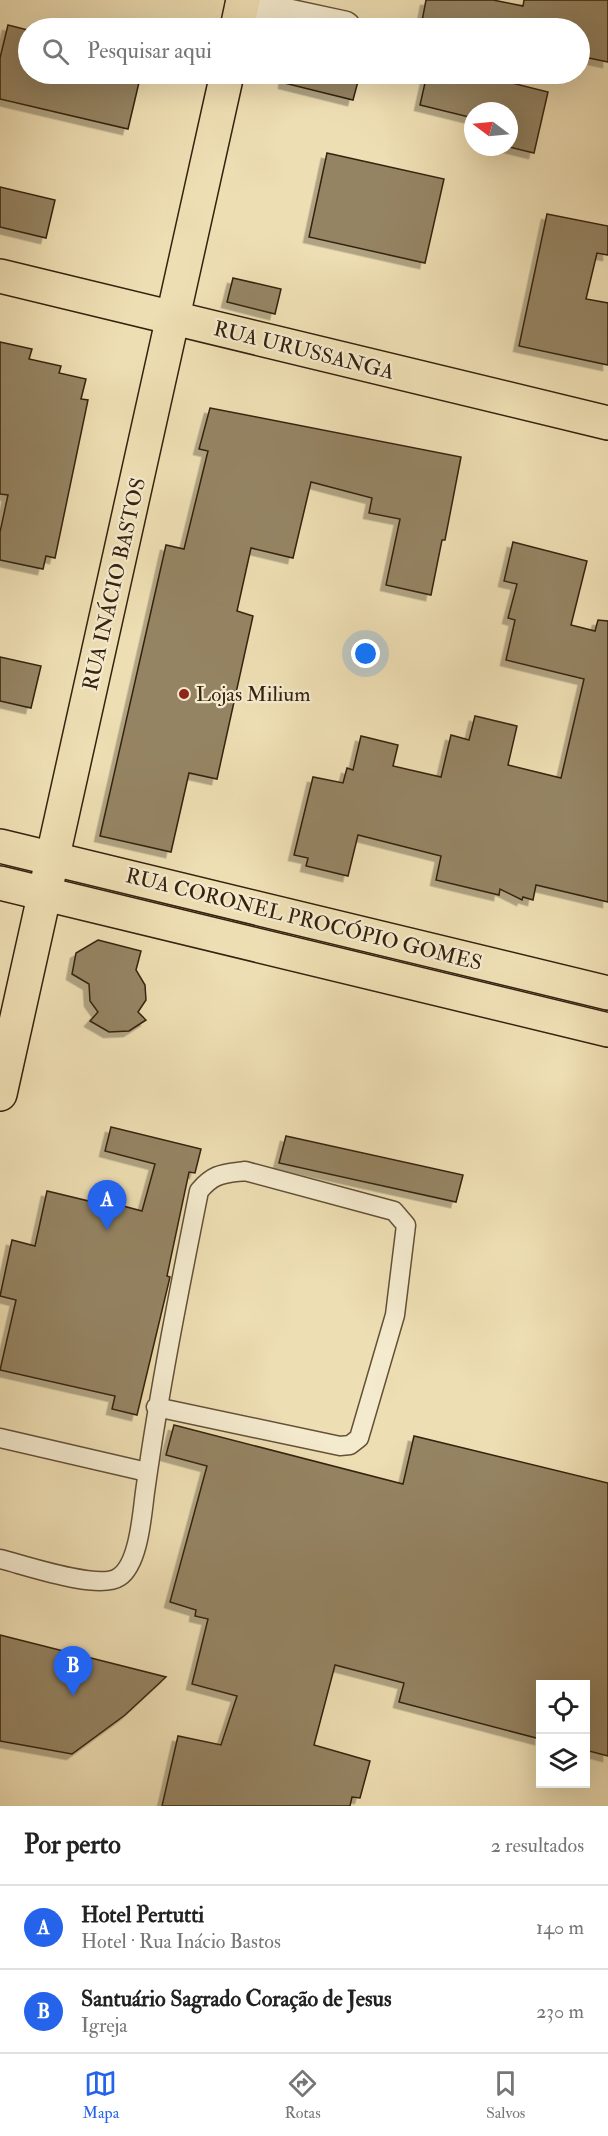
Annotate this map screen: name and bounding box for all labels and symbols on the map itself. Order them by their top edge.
north arrow [464,102,518,156]
street label: RUA URUSSANGA [211,315,397,386]
street label: RUA INÁCIO BASTOS [77,475,152,693]
your location [351,639,380,668]
place label: Lojas Milium [196,681,311,708]
marker: Lojas Milium [177,687,191,701]
street label: RUA CORONEL PROCÓPIO GOMES [123,862,485,977]
pin: A [88,1180,126,1230]
pin: B [54,1646,92,1696]

